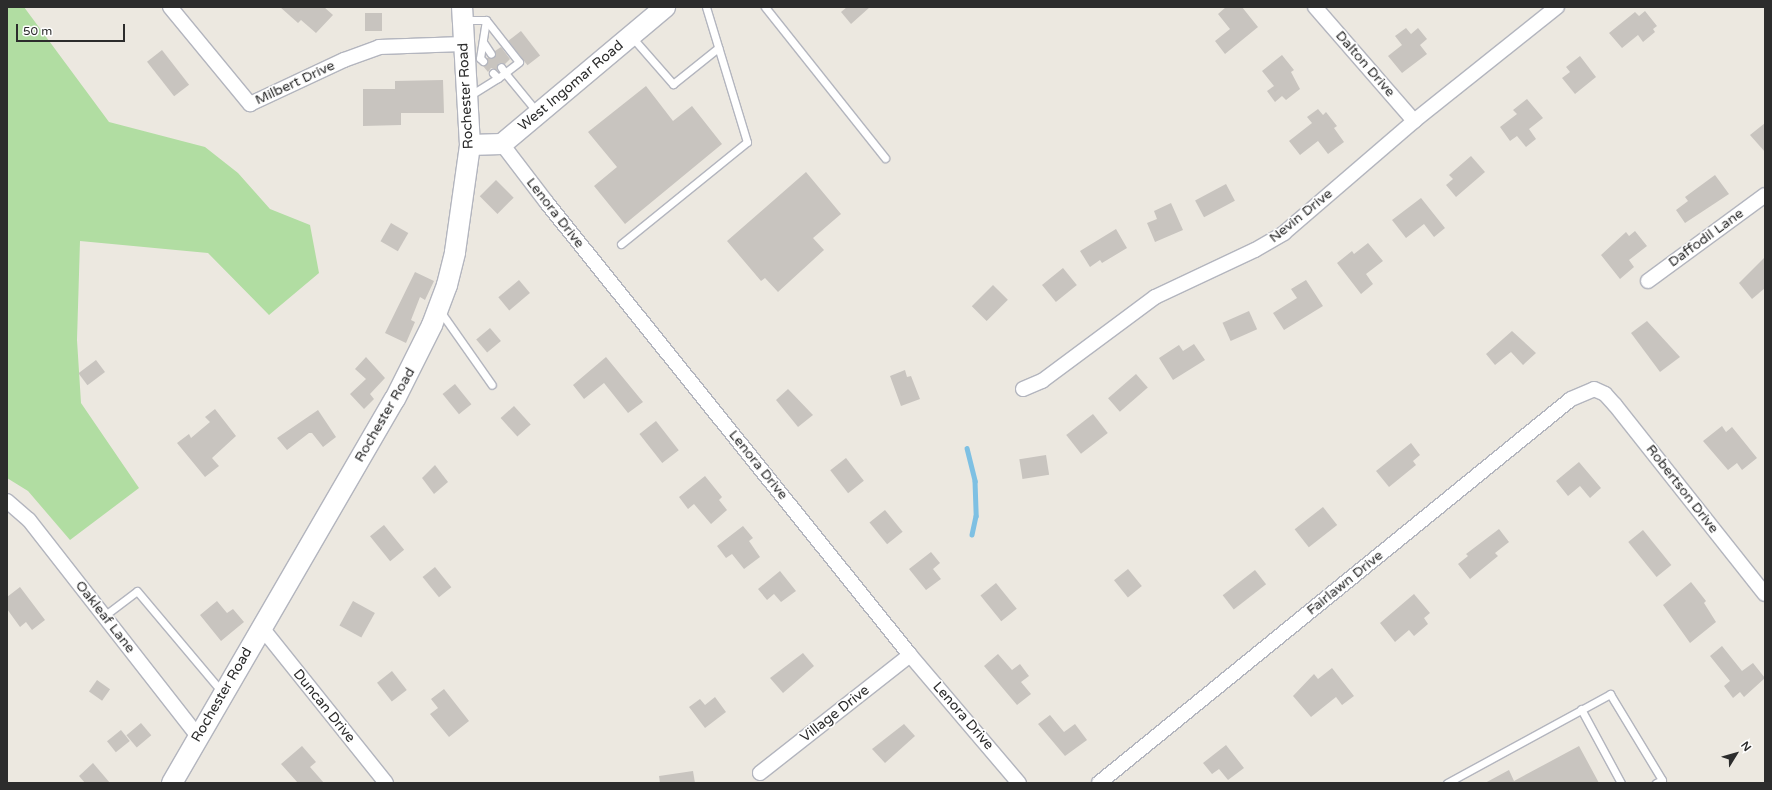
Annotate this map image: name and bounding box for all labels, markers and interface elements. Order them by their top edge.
scale bar [18,16,127,42]
text: 50 m [23,24,52,38]
street label: Dalton Drive [1332,27,1398,101]
street label: West Ingomar Road [515,37,627,135]
street label: Rochester Road [455,42,477,150]
street label: Milbert Drive [253,57,337,109]
street label: Lenora Drive [522,175,588,251]
street label: Nevin Drive [1266,185,1336,247]
street label: Daffodil Lane [1665,205,1747,271]
street label: Rochester Road [351,365,419,465]
street label: Lenora Drive [725,427,791,503]
street label: Robertson Drive [1642,441,1722,537]
street label: Fairlawn Drive [1304,547,1386,619]
street label: Oakleaf Lane [72,577,138,657]
street label: Rochester Road [188,645,256,745]
street label: Duncan Drive [289,666,359,746]
street label: Lenora Drive [929,679,997,753]
street label: Village Drive [797,682,873,746]
north arrow [1716,734,1756,774]
text: N [1738,739,1754,754]

